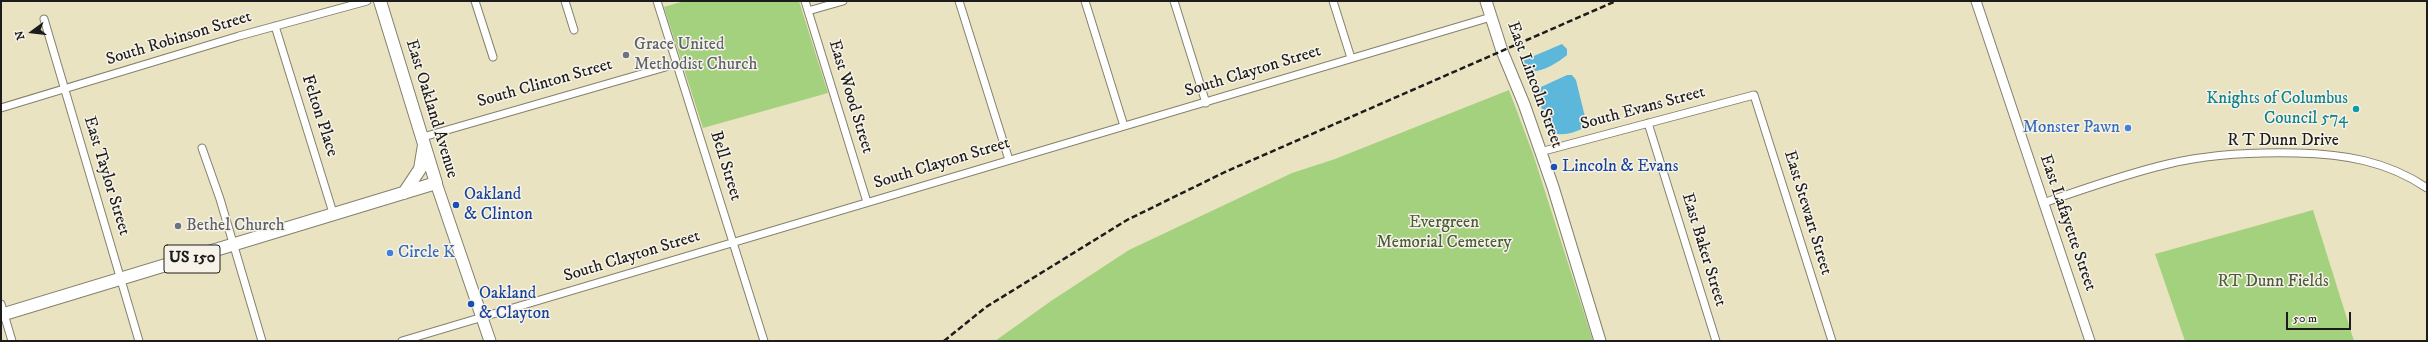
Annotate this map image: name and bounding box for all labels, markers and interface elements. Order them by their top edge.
street label: South Robinson Street [104,7,254,71]
north arrow [12,12,52,52]
street label: East Lincoln Street [1502,19,1566,151]
text: N [12,29,28,41]
place label: Grace United Methodist Church [634,35,757,75]
street label: East Oakland Avenue [400,37,462,181]
street label: East Wood Street [823,38,877,156]
street label: South Clayton Street [1182,42,1324,102]
marker: Grace United Methodist Church [621,50,631,60]
street label: South Clinton Street [475,55,615,113]
street label: Felton Place [296,73,342,159]
street label: South Evans Street [1578,83,1708,135]
place label: Knights of Columbus Council 574 [2206,89,2348,129]
marker: Knights of Columbus Council 574 [2351,104,2361,114]
street label: East Taylor Street [78,114,134,238]
place label: Monster Pawn [2023,118,2120,138]
marker: Monster Pawn [2123,123,2133,133]
street label: Bell Street [705,129,745,203]
street label: R T Dunn Drive [2227,131,2339,151]
street label: South Clayton Street [871,134,1013,194]
street label: East Stewart Street [1778,148,1836,278]
street label: East Lafayette Street [2034,152,2100,294]
place label: Lincoln & Evans [1562,157,1678,177]
marker: Lincoln & Evans [1549,162,1559,172]
place label: Oakland & Clinton [464,185,533,225]
street label: East Baker Street [1676,191,1730,309]
marker: Oakland & Clinton [451,200,461,210]
park label: Evergreen Memorial Cemetery [1377,213,1511,253]
place label: Bethel Church [186,216,285,236]
marker: Bethel Church [173,221,183,231]
street label: South Clayton Street [561,227,703,287]
place label: Circle K [398,243,455,263]
road number: US 150 [164,245,220,273]
marker: Circle K [385,248,395,258]
park label: RT Dunn Fields [2217,272,2329,292]
place label: Oakland & Clayton [479,284,550,324]
marker: Oakland & Clayton [466,299,476,309]
scale bar [2288,304,2353,330]
text: 50 m [2293,311,2317,326]

